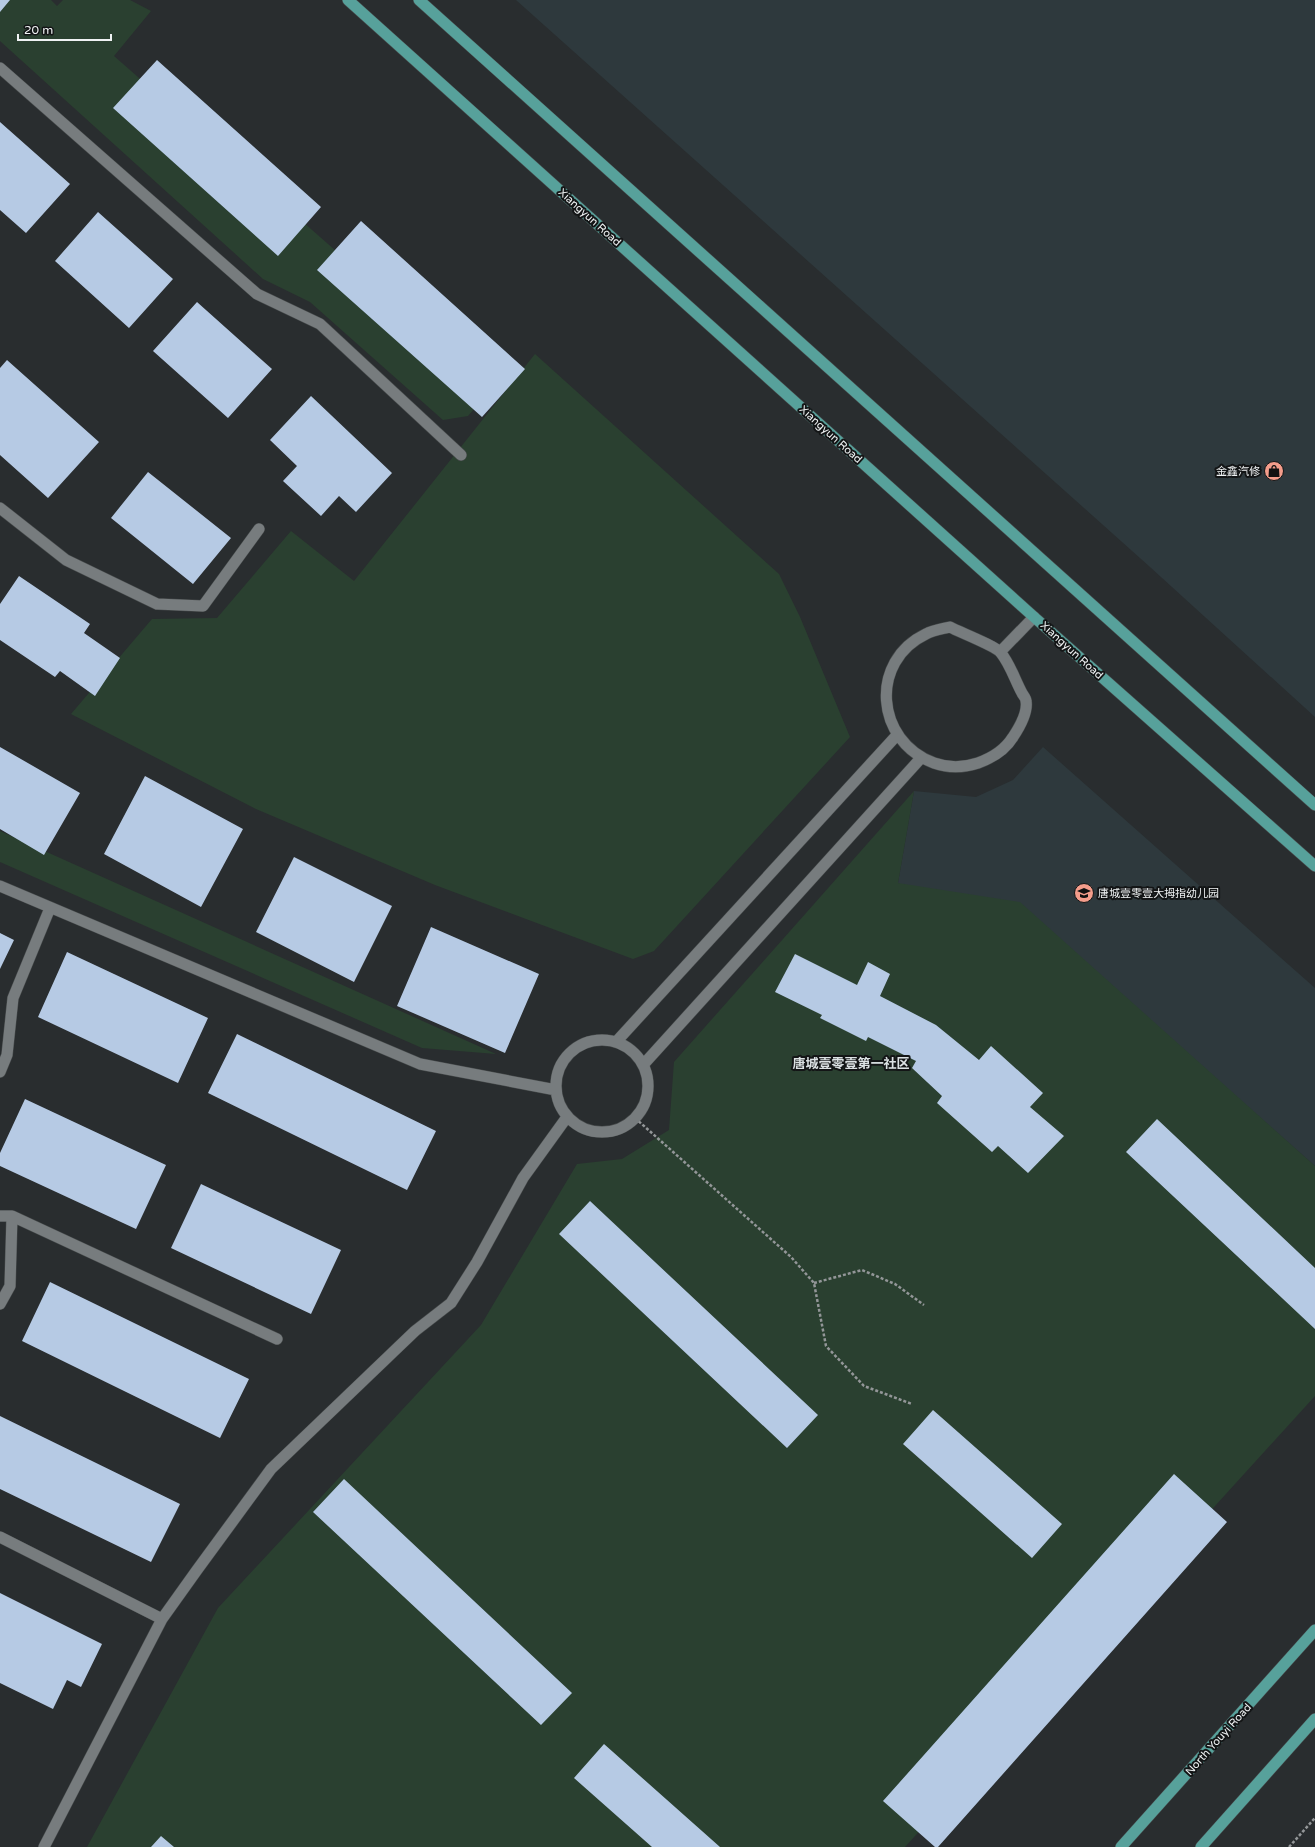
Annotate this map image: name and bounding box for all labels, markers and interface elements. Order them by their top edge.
scale bar [18,16,111,42]
text: 20 m [24,23,53,37]
street label: Xiangyun Road [556,186,624,249]
street label: Xiangyun Road [797,403,865,466]
shop icon: 金鑫汽修 [1263,460,1285,482]
place label: 金鑫汽修 [1216,465,1260,478]
street label: Xiangyun Road [1038,619,1106,682]
school or university icon: 唐城壹零壹大拇指幼儿园 [1073,882,1095,904]
place label: 唐城壹零壹大拇指幼儿园 [1098,887,1219,900]
district label: 唐城壹零壹第一社区 [792,1056,910,1072]
street label: North Youyi Road [1183,1701,1254,1778]

